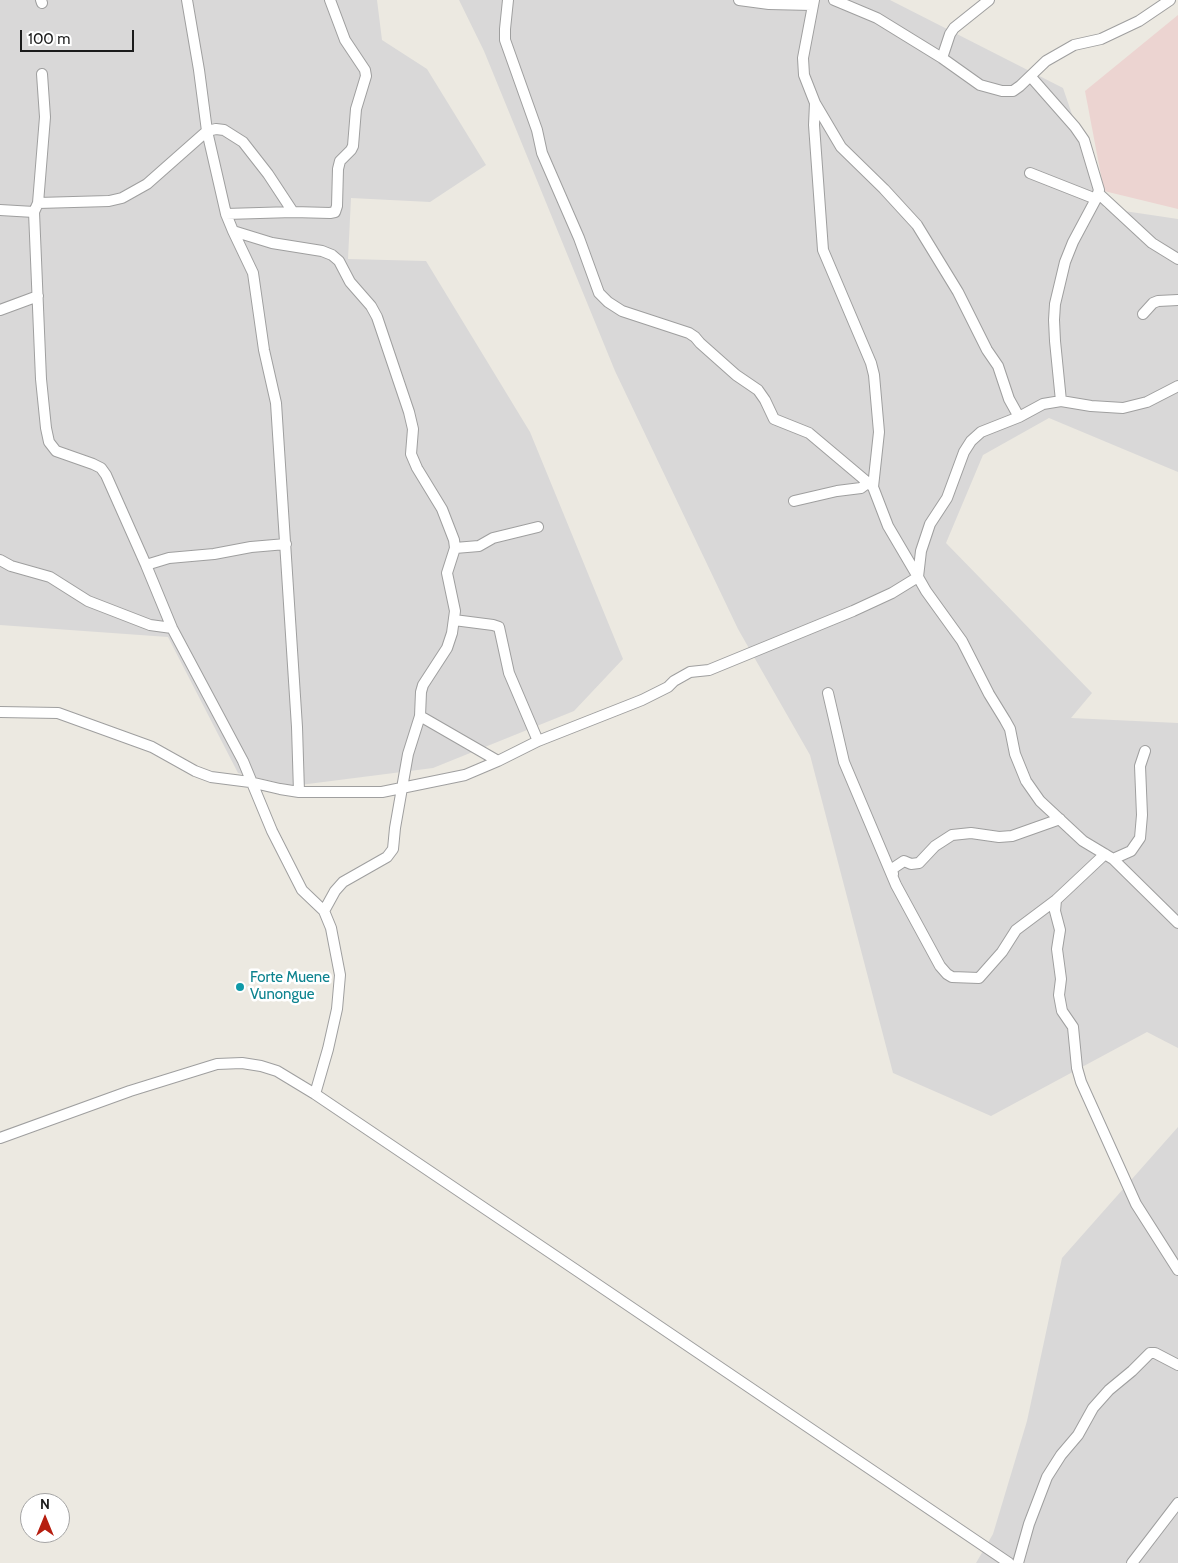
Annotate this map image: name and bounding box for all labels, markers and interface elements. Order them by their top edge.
scale bar [22,20,136,52]
text: 100 m [28,30,70,48]
place label: Forte Muene Vunongue [250,969,330,1004]
marker: Forte Muene Vunongue [234,981,246,993]
north arrow [20,1493,70,1543]
text: N [40,1495,50,1513]

